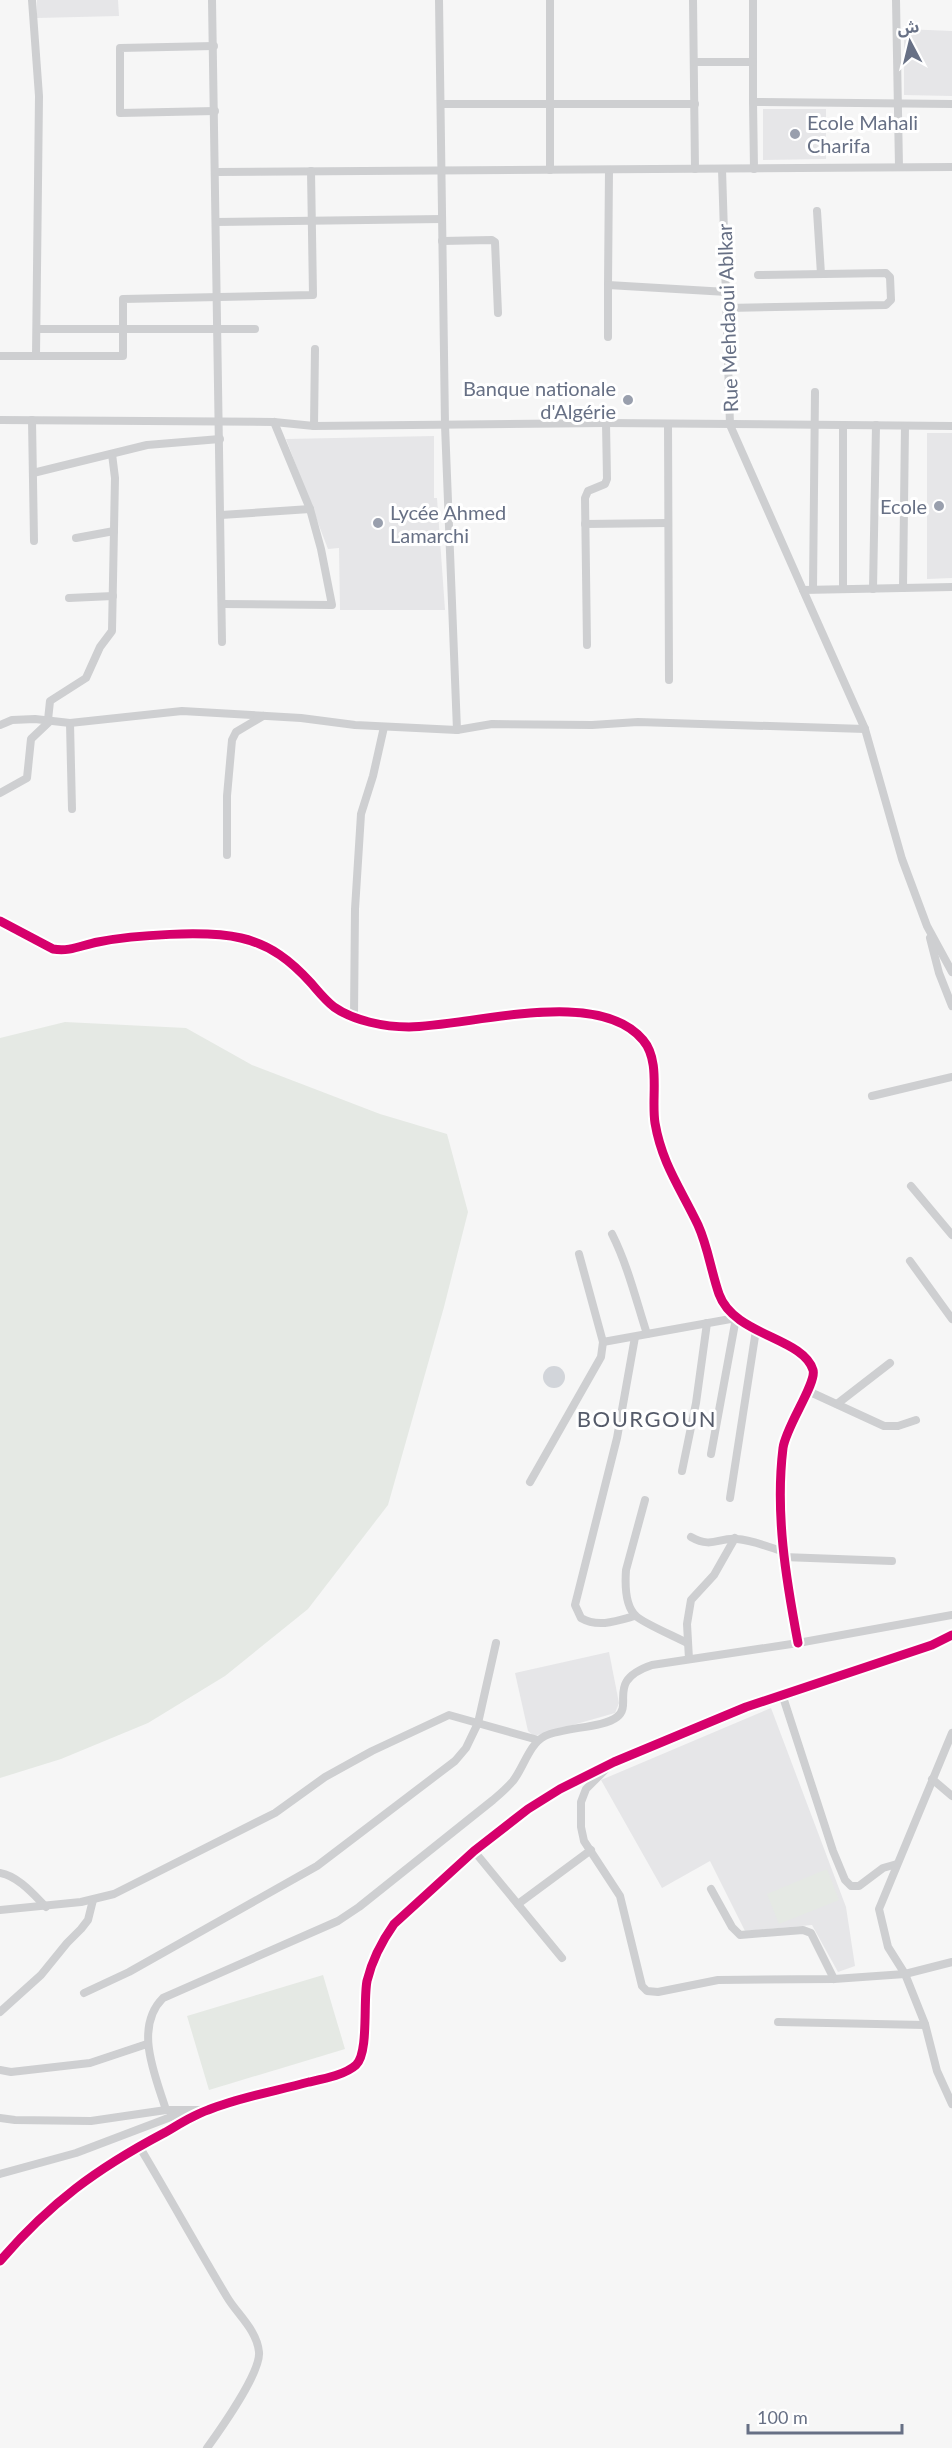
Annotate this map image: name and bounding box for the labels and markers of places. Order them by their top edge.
place label: Ecole Mahali Charifa [807,110,918,157]
marker: Ecole Mahali Charifa [788,127,802,141]
place label: Banque nationale d'Algérie [463,376,616,423]
marker: Banque nationale d'Algérie [621,393,635,407]
place label: Ecole [880,494,927,518]
marker: Ecole [932,499,946,513]
place label: Lycée Ahmed Lamarchi [390,500,506,547]
marker: Lycée Ahmed Lamarchi [371,516,385,530]

